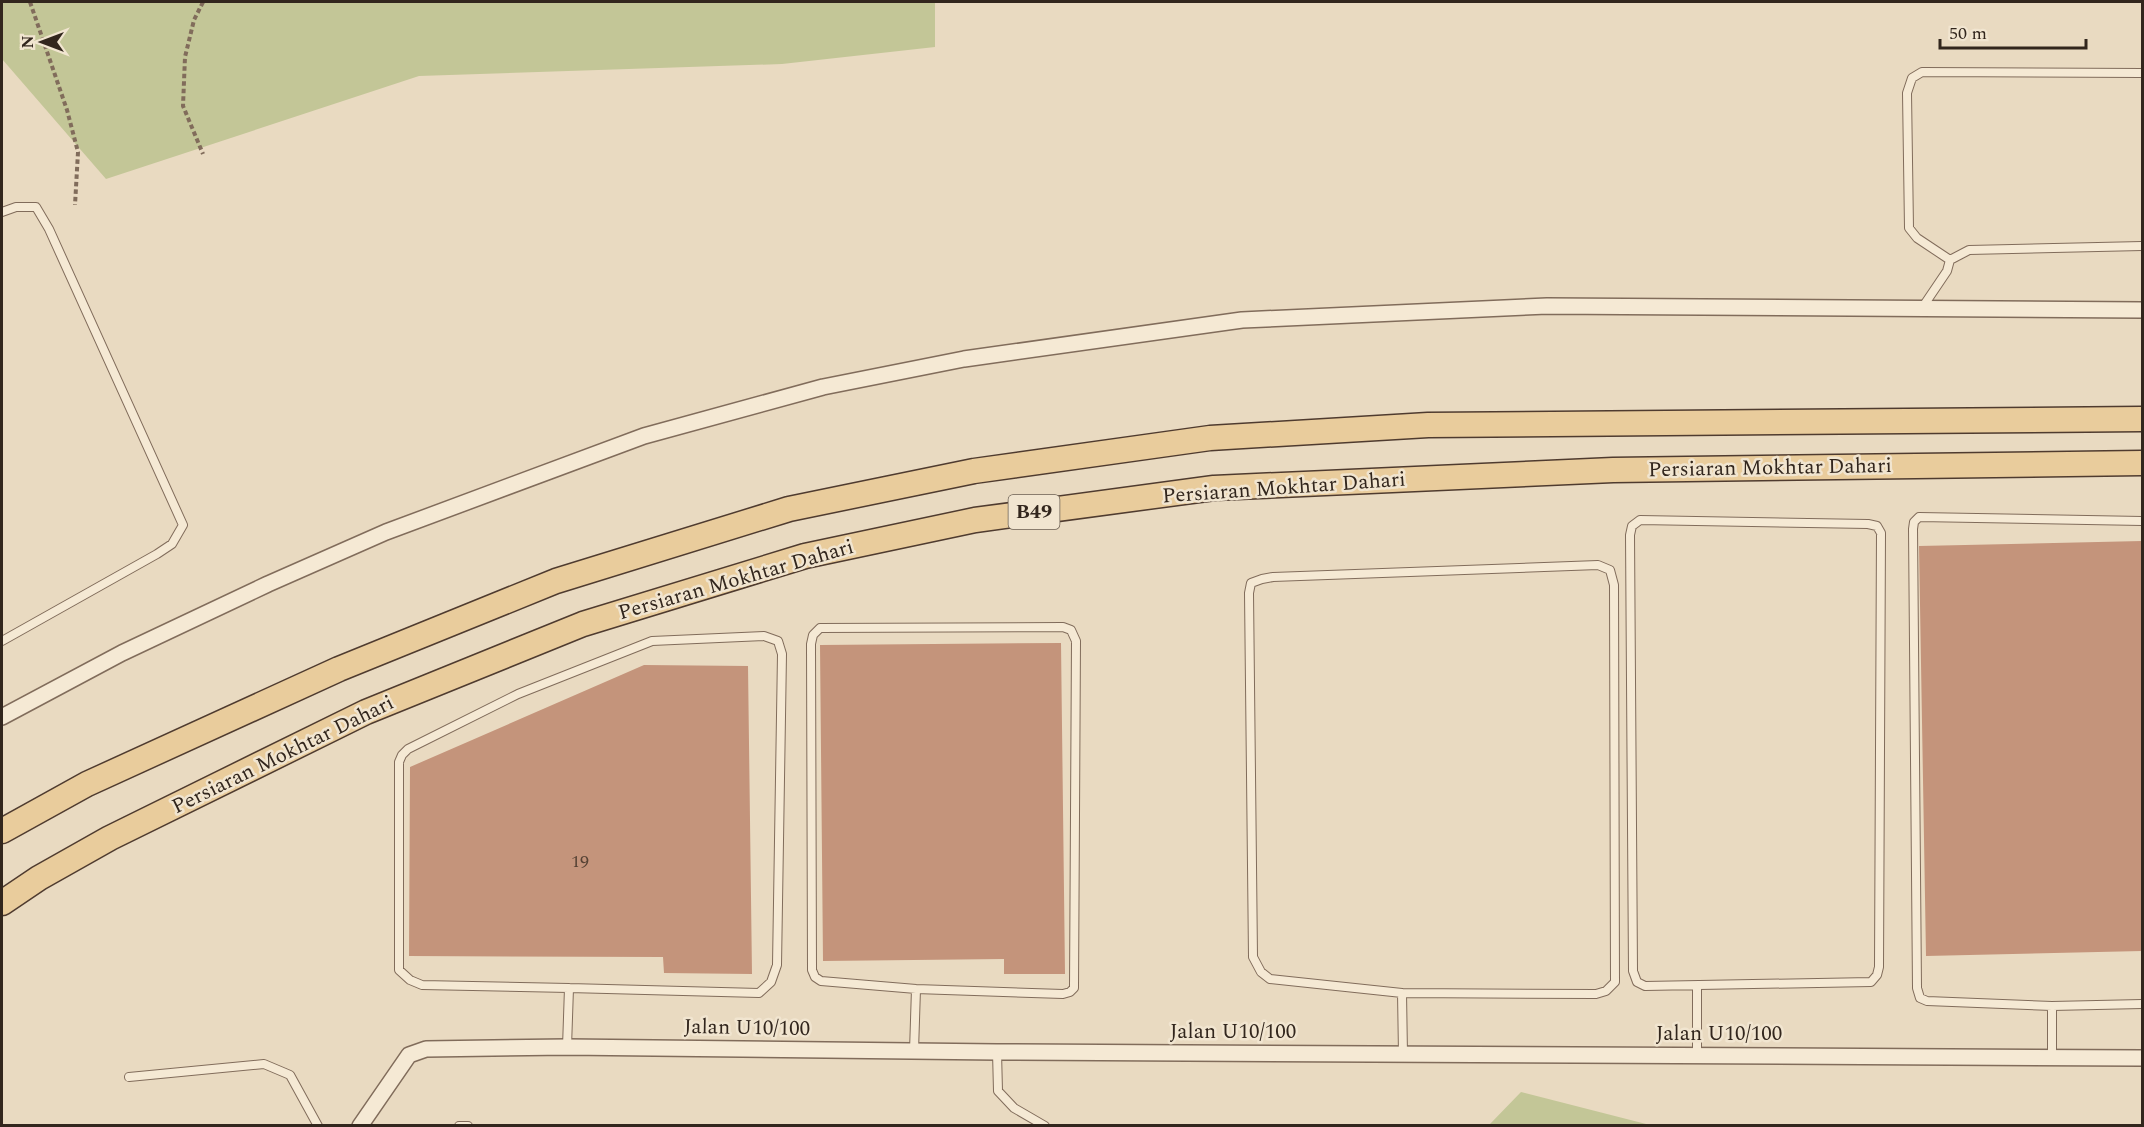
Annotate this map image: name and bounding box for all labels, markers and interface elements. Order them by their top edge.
north arrow [12,12,72,72]
scale bar [1940,12,2086,50]
text: 50 m [1949,20,1987,47]
text: N [16,35,40,49]
street label: Persiaran Mokhtar Dahari [1648,450,1892,486]
street label: Persiaran Mokhtar Dahari [1161,464,1407,512]
road number: B49 [1008,495,1060,529]
street label: Persiaran Mokhtar Dahari [614,531,858,629]
street label: Persiaran Mokhtar Dahari [166,687,400,823]
house number: 19 [571,848,589,875]
street label: Jalan U10/100 [684,1011,810,1045]
street label: Jalan U10/100 [1170,1016,1296,1048]
street label: Jalan U10/100 [1656,1018,1782,1050]

